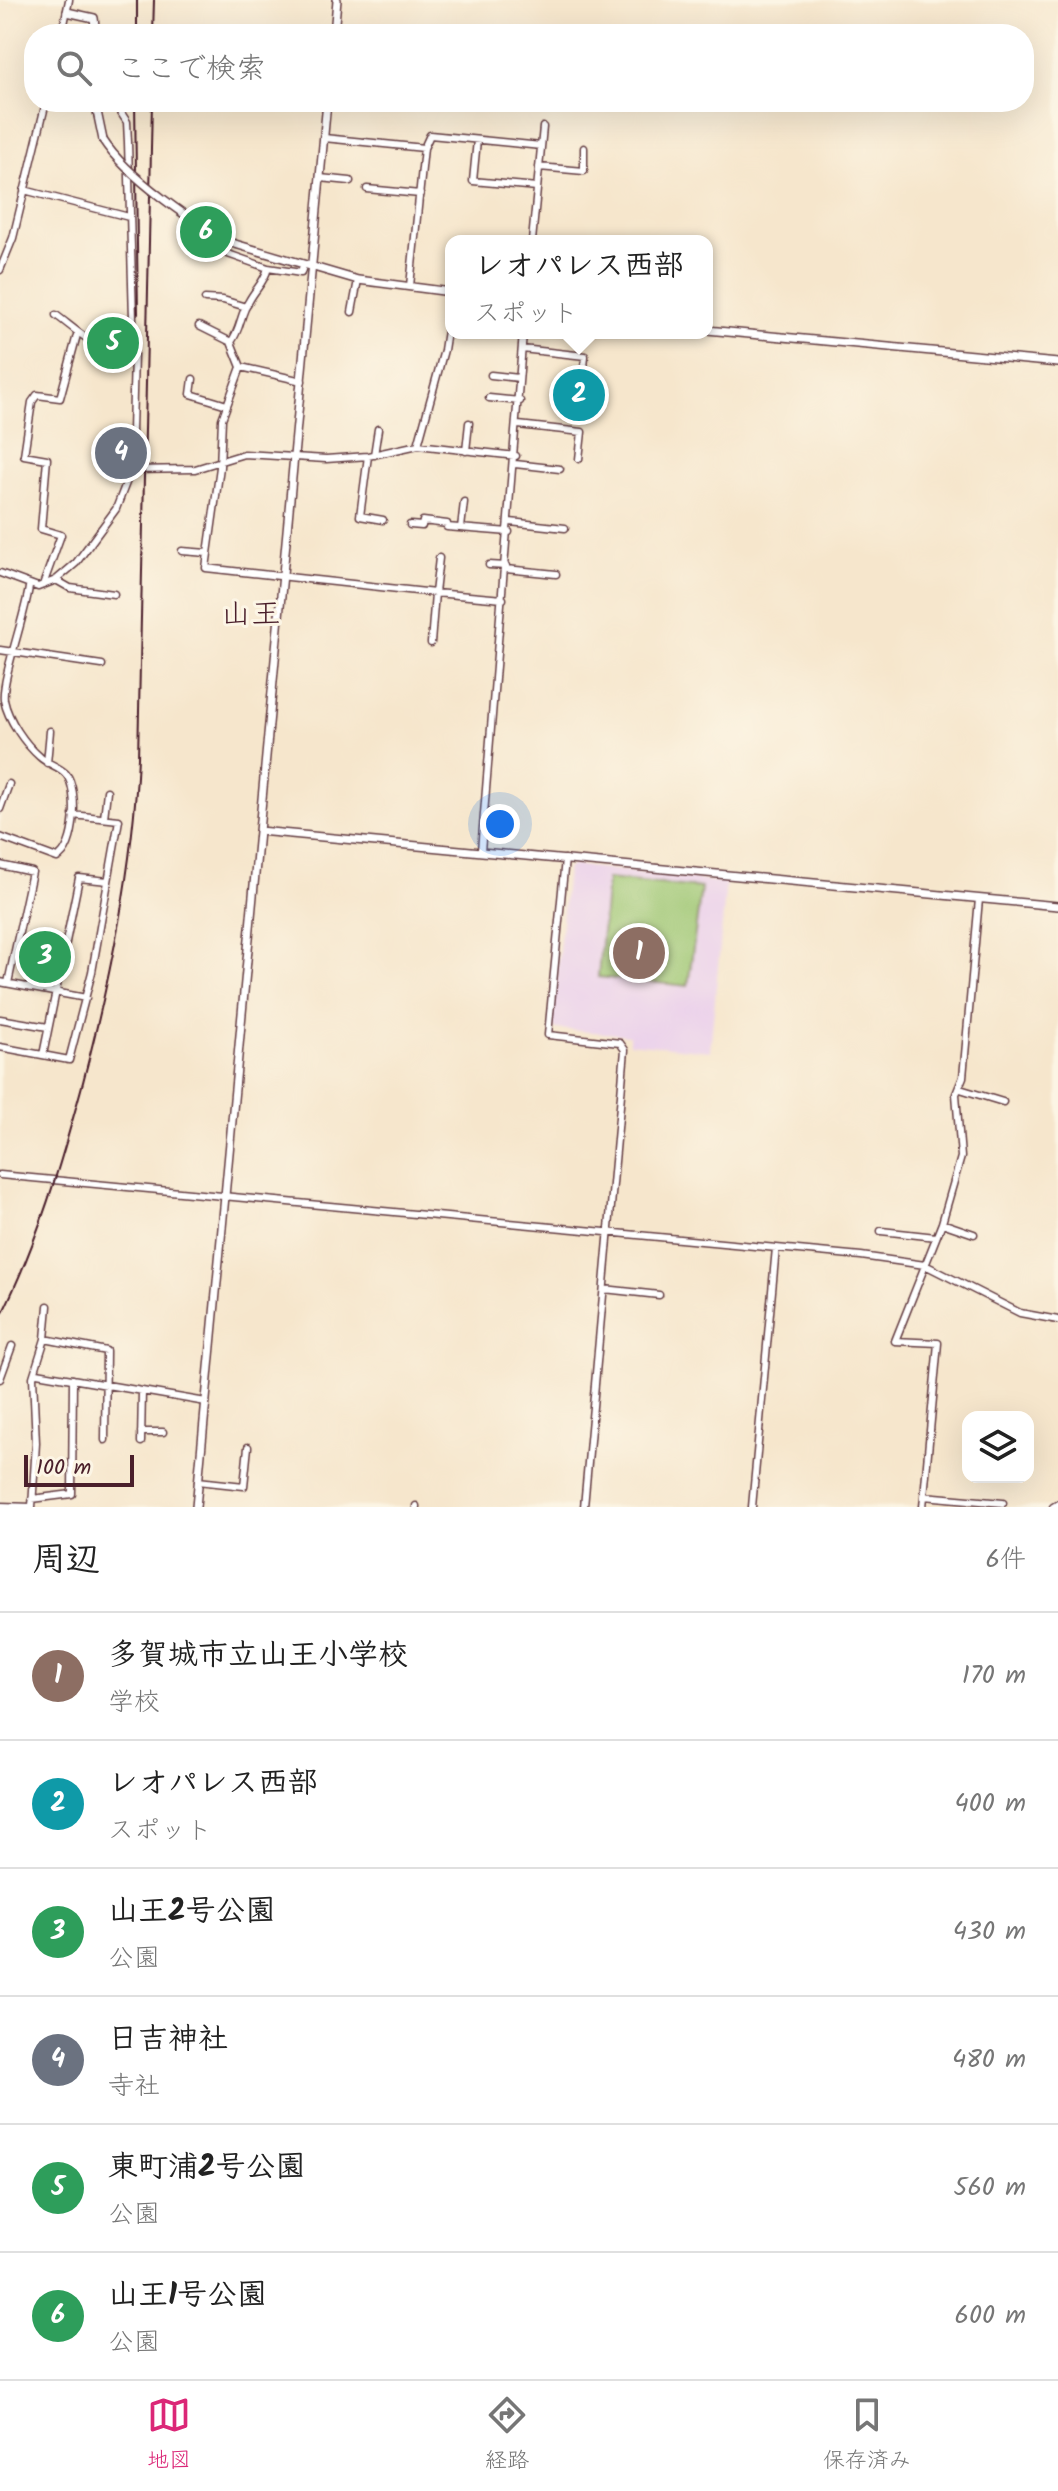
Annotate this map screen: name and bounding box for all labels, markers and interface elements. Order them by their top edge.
search box [24,24,1034,112]
icon: search [52,46,96,90]
text: ここで検索 [116,46,266,94]
pin: 6 [180,202,232,262]
popup [445,235,713,339]
text: レオパレス西部 [474,243,684,291]
text: スポット [474,293,578,335]
pin: 5 [87,313,139,373]
pin: 2 [553,365,605,425]
pin: 4 [95,423,147,483]
district label: 山王 [221,591,281,639]
your location [480,804,520,844]
pin: 1 [613,923,665,983]
pin: 3 [19,927,71,987]
map controls [962,1411,1034,1483]
button: layers [962,1411,1034,1483]
scale bar [24,1451,134,1487]
text: 100 m [36,1451,91,1486]
text: 周辺 [32,1534,100,1588]
text: 6件 [986,1539,1026,1581]
text: 多賀城市立山王小学校 [108,1632,408,1680]
text: 1 [54,1655,62,1697]
text: 170 m [962,1655,1026,1697]
text: 学校 [108,1682,160,1724]
text: レオパレス西部 [108,1760,318,1808]
text: 2 [50,1783,66,1825]
text: 400 m [955,1783,1026,1825]
text: スポット [108,1810,212,1852]
text: 山王2号公園 [108,1888,276,1936]
text: 3 [51,1911,65,1953]
text: 430 m [953,1911,1026,1953]
text: 公園 [108,1938,160,1980]
text: 日吉神社 [108,2016,228,2064]
text: 4 [51,2039,65,2081]
text: 480 m [952,2039,1026,2081]
text: 寺社 [108,2066,160,2108]
text: 東町浦2号公園 [108,2144,306,2192]
text: 5 [51,2167,65,2209]
text: 560 m [953,2167,1026,2209]
text: 公園 [108,2194,160,2236]
text: 山王1号公園 [108,2272,267,2320]
text: 6 [51,2295,65,2337]
text: 600 m [954,2295,1026,2337]
text: 公園 [108,2322,160,2364]
tab: 地図 [147,2393,191,2479]
tab: 経路 [485,2393,529,2479]
tab: 保存済み [823,2393,911,2479]

